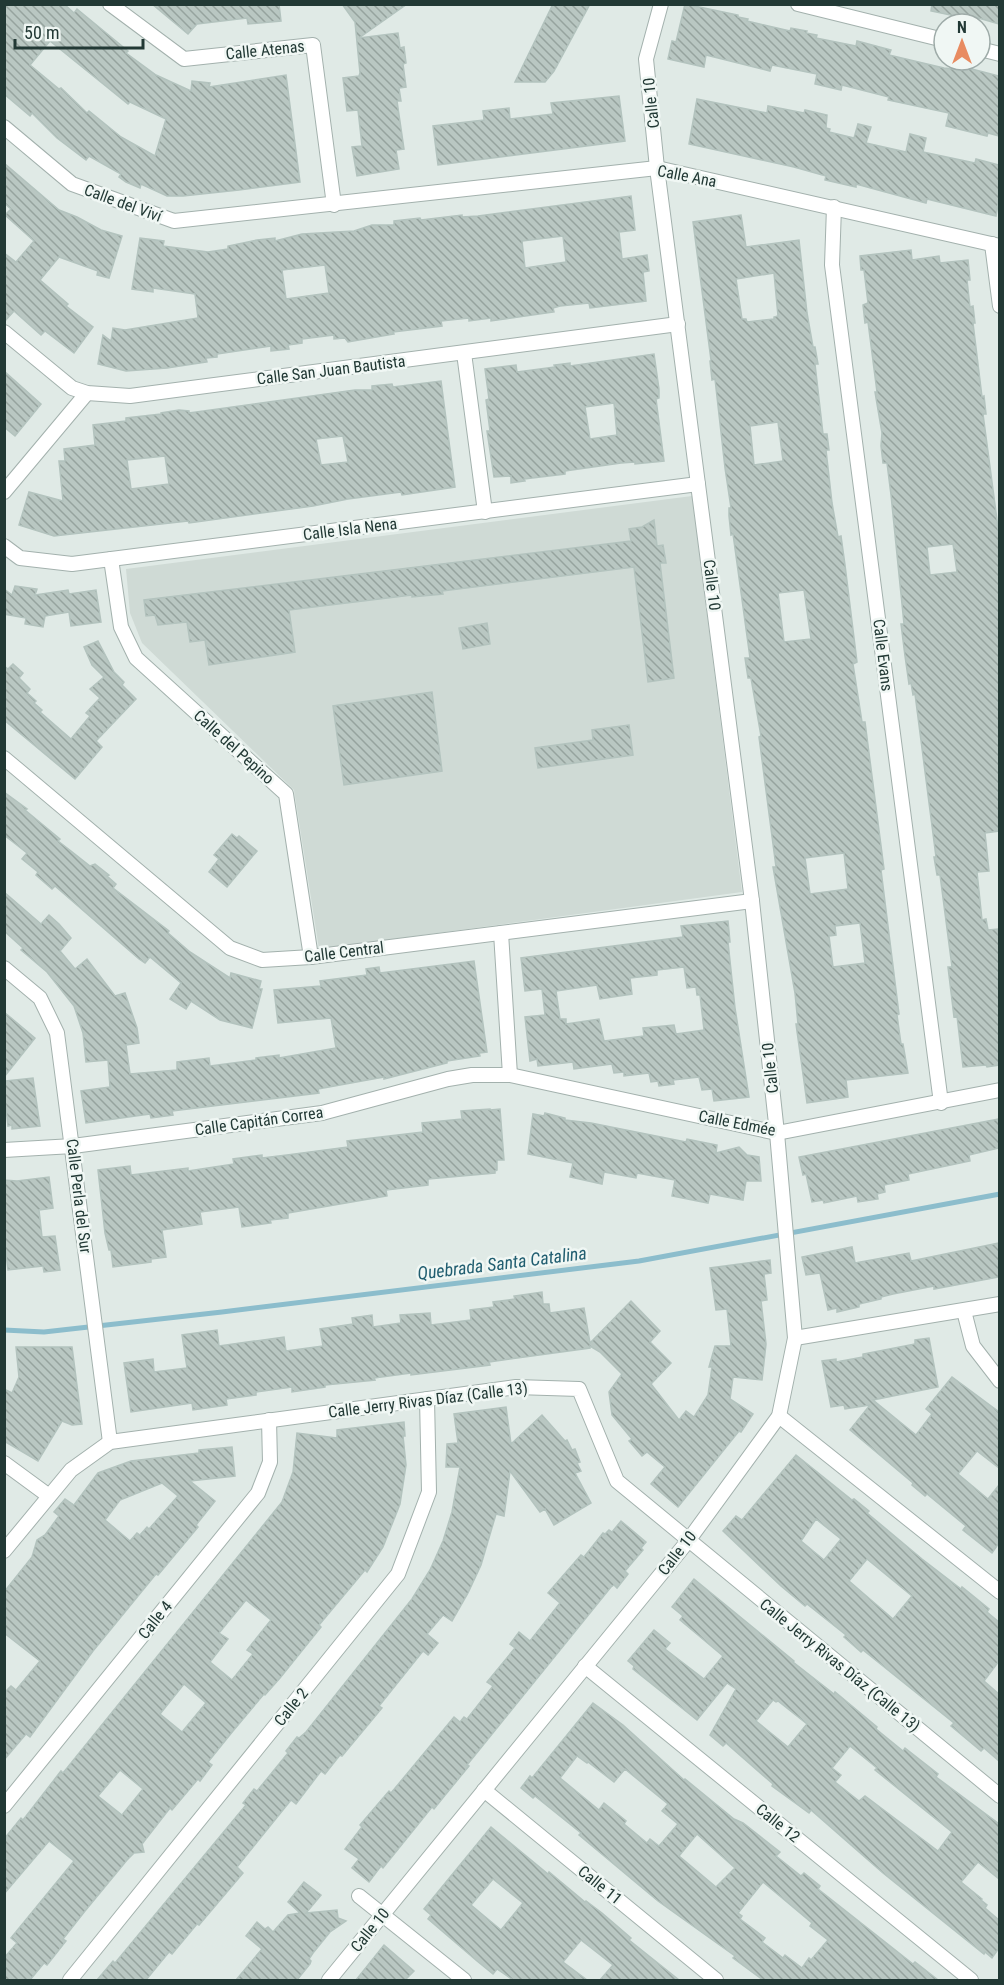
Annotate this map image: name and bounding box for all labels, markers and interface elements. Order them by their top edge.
scale bar [15,12,142,50]
north arrow [932,12,992,72]
text: N [957,18,967,37]
text: 50 m [24,22,59,43]
street label: Calle Atenas [225,36,305,64]
street label: Calle 10 [639,77,663,129]
street label: Calle Ana [656,161,718,191]
street label: Calle del Viví [82,180,166,226]
street label: Calle San Juan Bautista [256,351,406,389]
street label: Calle Isla Nena [302,514,398,544]
street label: Calle 10 [699,559,725,611]
street label: Calle Evans [869,618,897,692]
street label: Calle del Pepino [190,706,278,788]
street label: Calle Central [303,938,385,966]
street label: Calle 10 [758,1042,782,1094]
street label: Calle Capitán Correa [194,1103,324,1139]
street label: Calle Edmée [697,1106,777,1140]
street label: Calle Perla del Sur [63,1138,95,1254]
water label: Quebrada Santa Catalina [416,1242,588,1284]
street label: Calle Jerry Rivas Díaz (Calle 13) [327,1378,529,1422]
street label: Calle 10 [654,1527,700,1579]
street label: Calle Jerry Rivas Díaz (Calle 13) [756,1594,924,1736]
street label: Calle 4 [134,1597,176,1643]
street label: Calle 2 [270,1684,312,1730]
street label: Calle 12 [752,1800,804,1847]
street label: Calle 11 [574,1862,626,1908]
street label: Calle 10 [347,1904,393,1956]

